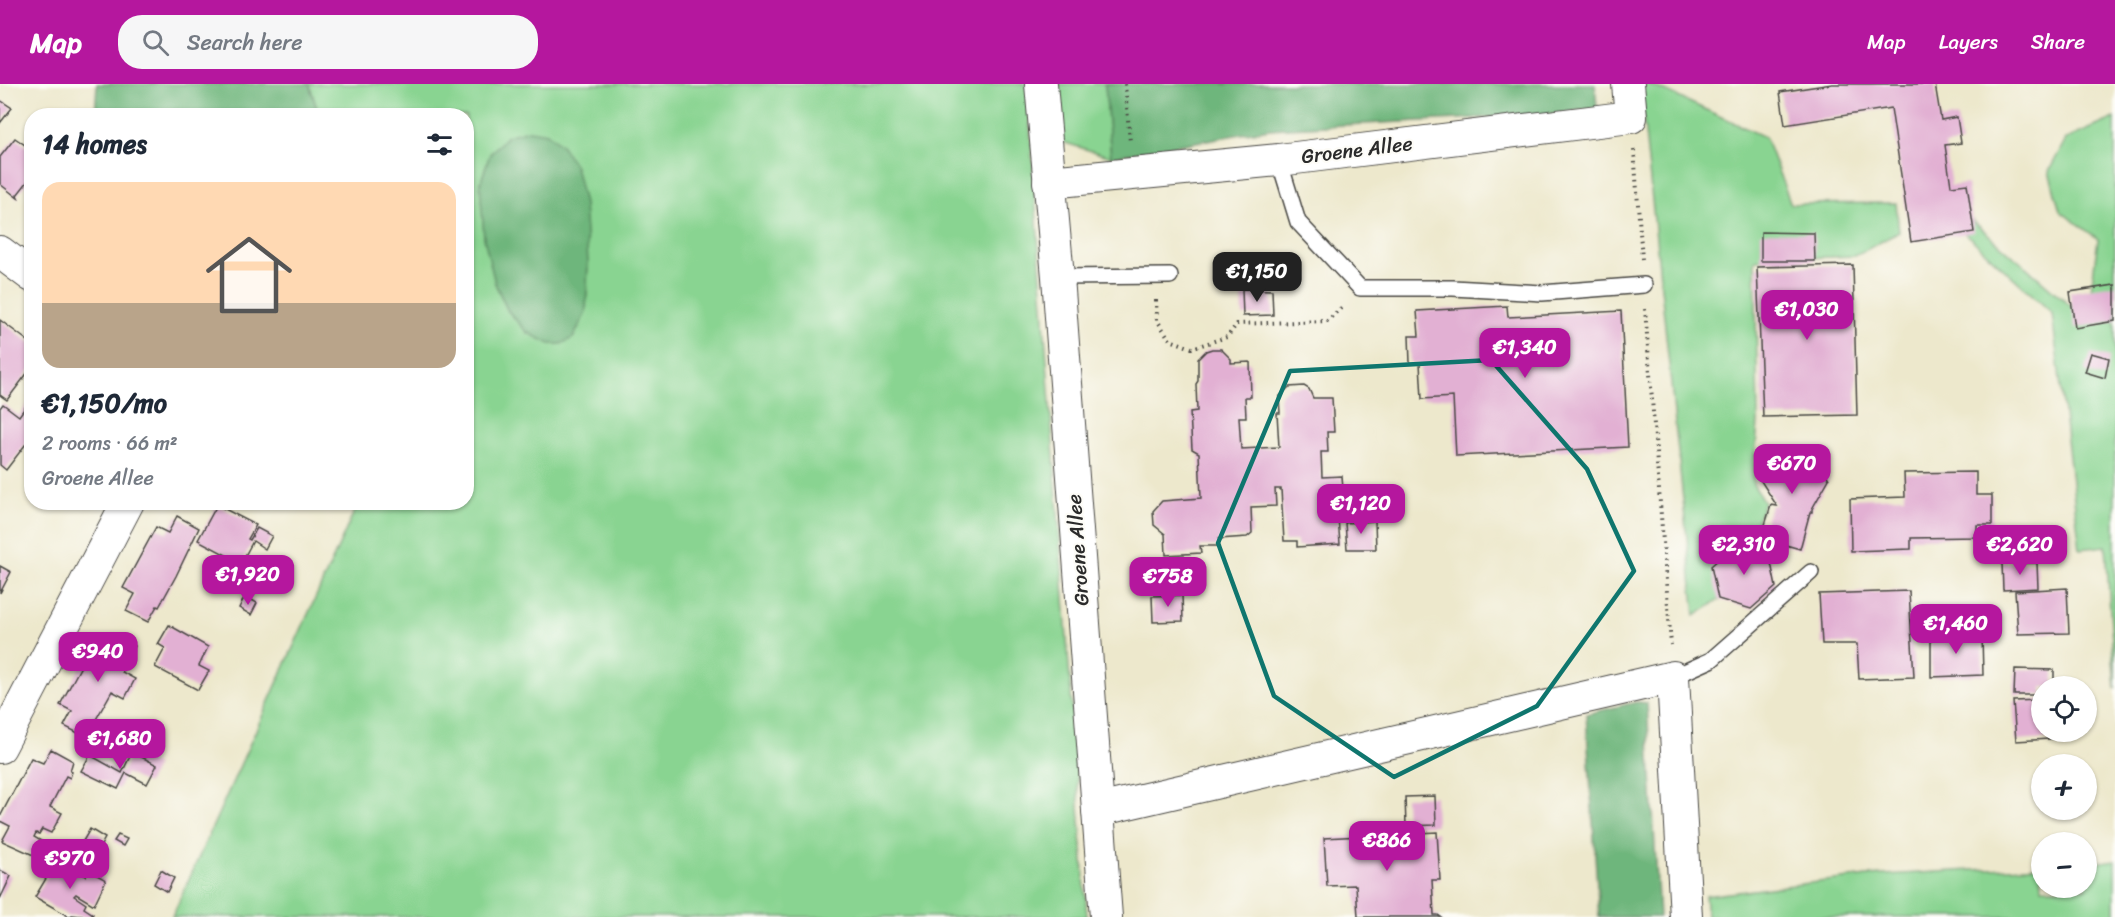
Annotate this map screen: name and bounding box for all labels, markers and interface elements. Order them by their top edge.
search box [118,15,538,69]
text: Map [30,18,82,67]
text: Search here [187,23,303,62]
text: Map [1867,23,1906,61]
text: Layers [1939,23,1998,61]
text: Share [2031,23,2085,61]
icon: search [139,26,172,59]
text: 14 homes [42,121,147,167]
street label: Groene Allee [1299,126,1415,174]
icon: filters [423,128,456,161]
icon: home [195,221,303,329]
pin: €1,150 [1208,252,1306,303]
text: €1,150 [1227,254,1287,289]
pin: €1,030 [1758,290,1856,341]
text: €1,030 [1775,292,1839,327]
pin: €1,340 [1476,328,1574,379]
text: €1,340 [1493,330,1557,365]
text: €1,150/mo [42,380,167,426]
text: 2 rooms · 66 m² [42,426,178,461]
pin: €670 [1756,444,1828,495]
text: €670 [1768,446,1816,481]
text: Groene Allee [42,461,154,496]
pin: €1,120 [1312,484,1410,535]
text: €1,120 [1331,486,1391,521]
street label: Groene Allee [1057,493,1099,607]
pin: €2,310 [1695,525,1793,576]
pin: €2,620 [1971,525,2069,576]
text: €2,310 [1713,527,1775,562]
text: €2,620 [1987,527,2053,562]
pin: €1,920 [199,555,297,606]
text: €1,920 [216,557,280,592]
pin: €758 [1132,557,1204,608]
text: €758 [1144,559,1192,594]
pin: €1,460 [1907,604,2005,655]
text: €1,460 [1924,606,1988,641]
pin: €940 [62,632,134,683]
text: €940 [73,634,123,669]
map controls [2031,676,2097,898]
button: locate [2031,676,2097,742]
pin: €1,680 [71,719,169,770]
text: €1,680 [88,721,152,756]
button: + [2031,754,2097,820]
pin: €866 [1351,821,1423,872]
text: €866 [1363,823,1411,858]
button: − [2031,832,2097,898]
pin: €970 [34,839,106,890]
text: €970 [45,841,95,876]

